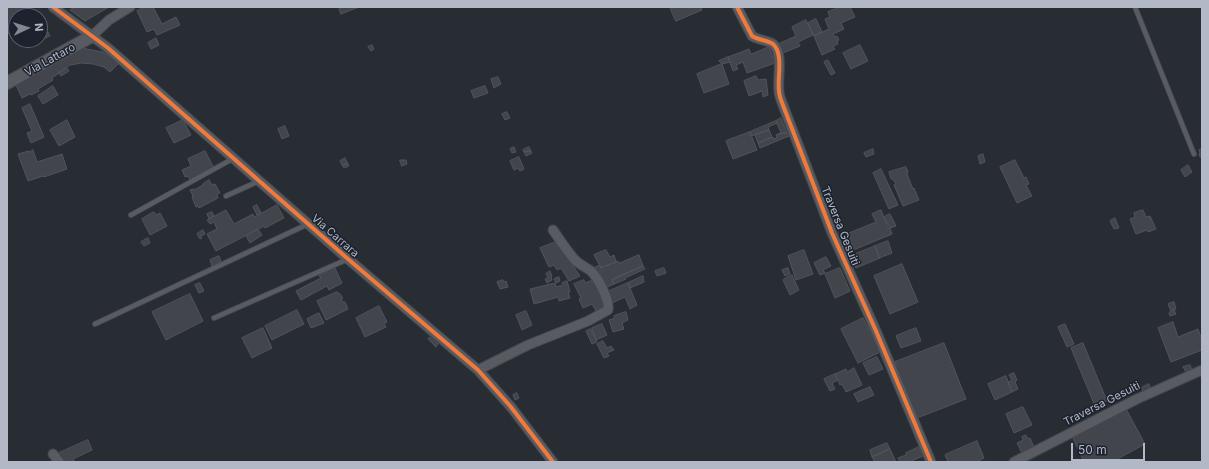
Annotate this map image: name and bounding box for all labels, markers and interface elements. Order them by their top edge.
north arrow [8,8,48,48]
text: N [32,23,46,32]
street label: Via Lattaro [22,41,78,79]
street label: Traversa Gesuiti [818,185,862,267]
street label: Via Carrara [309,212,361,260]
street label: Traversa Gesuiti [1062,379,1142,429]
scale bar [1073,435,1147,461]
text: 50 m [1078,442,1107,457]

